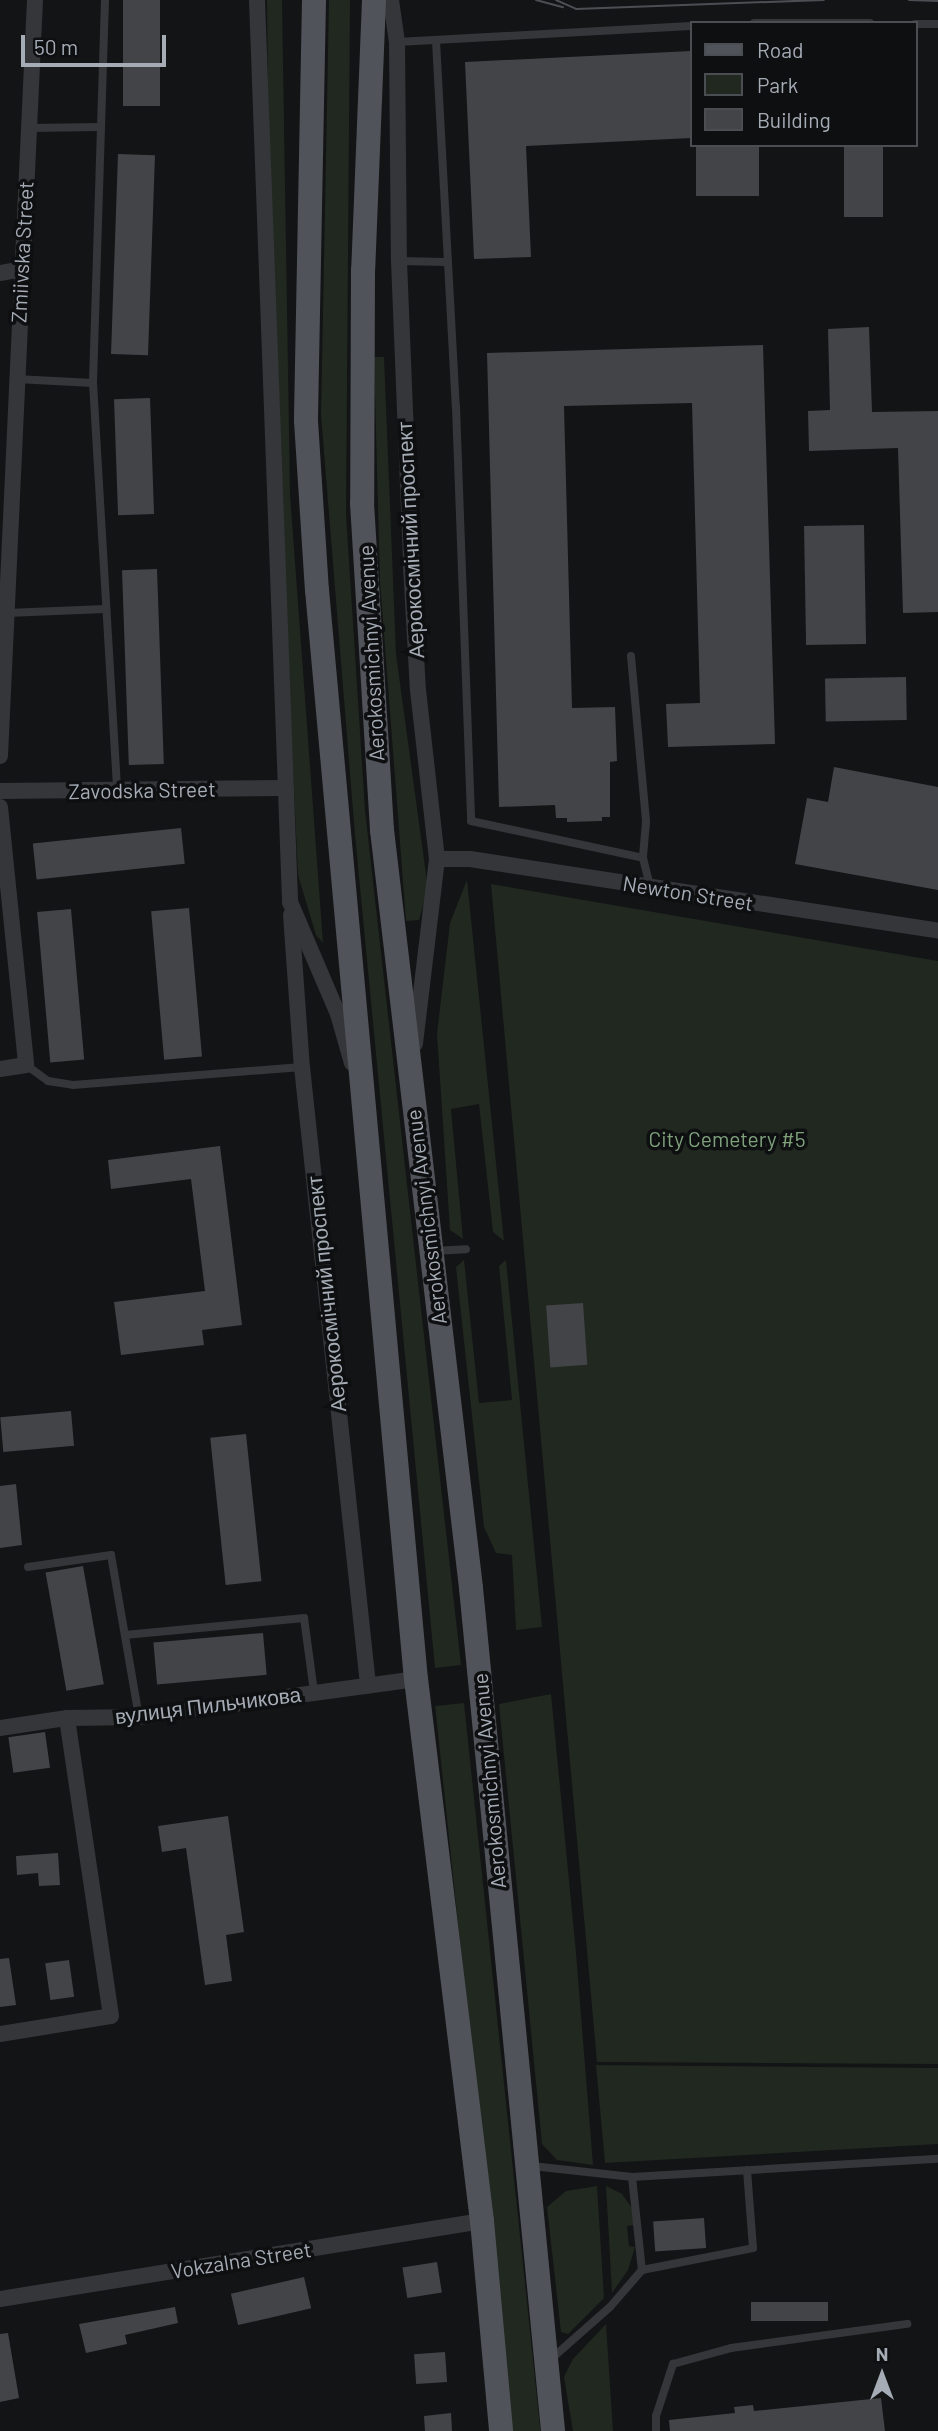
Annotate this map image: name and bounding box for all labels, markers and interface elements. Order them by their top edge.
scale bar [24,21,170,65]
legend [690,21,917,147]
text: 50 m [34,34,78,59]
text: Road [757,37,803,62]
text: Park [757,72,798,97]
text: Building [757,107,831,132]
street label: Zmiivska Street [6,181,38,323]
street label: Аерокосмічний проспект [391,421,429,659]
street label: Aerokosmichnyi Avenue [353,544,389,762]
street label: Zavodska Street [68,776,216,804]
street label: Newton Street [621,870,755,916]
street label: Aerokosmichnyi Avenue [400,1108,452,1326]
park label: City Cemetery #5 [648,1126,806,1152]
street label: Аерокосмічний проспект [301,1175,351,1413]
street label: Aerokosmichnyi Avenue [467,1672,511,1890]
street label: вулиця Пильчикова [114,1681,302,1729]
street label: Vokzalna Street [169,2236,313,2284]
north arrow [847,2340,917,2410]
text: N [876,2342,888,2365]

